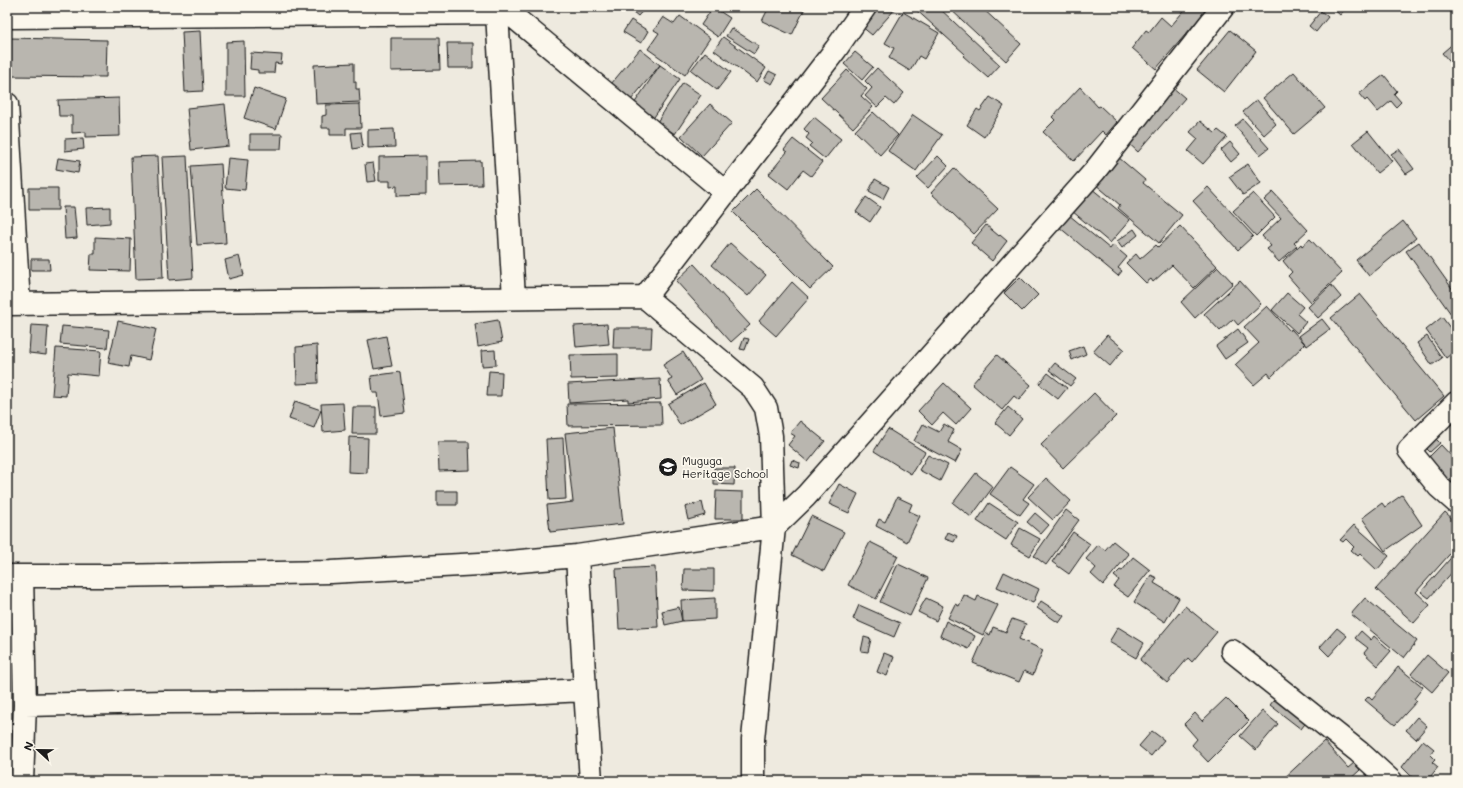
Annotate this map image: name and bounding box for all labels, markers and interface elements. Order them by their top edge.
place label: Muguga Heritage School [682,453,769,481]
school or university icon: Muguga Heritage School [657,456,679,478]
north arrow [18,730,58,770]
text: N [20,739,37,753]

